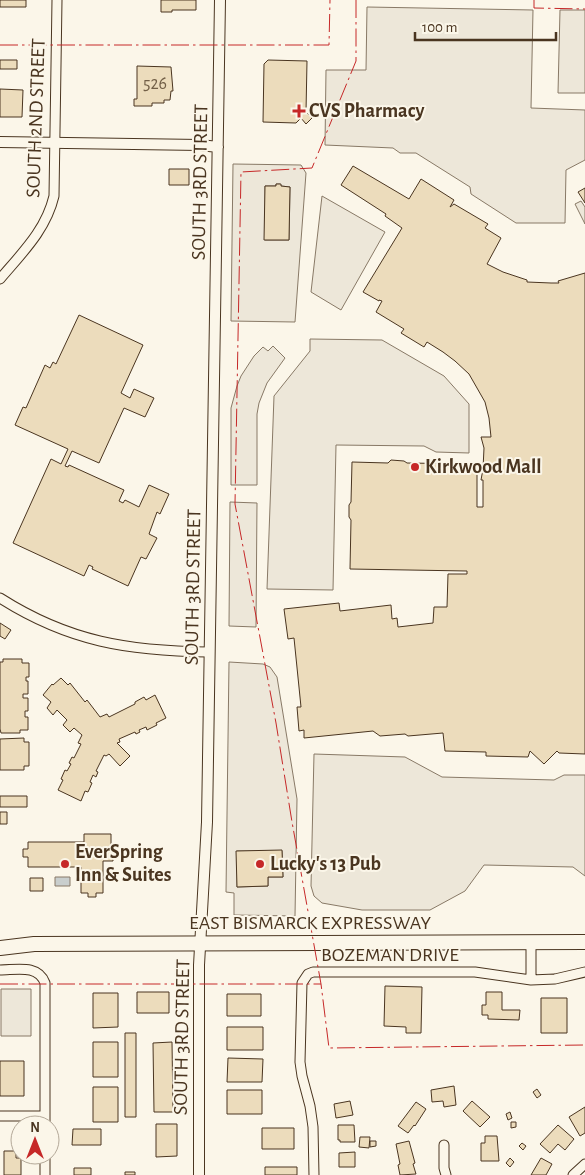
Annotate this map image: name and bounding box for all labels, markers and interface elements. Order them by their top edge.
scale bar [415,10,556,42]
text: 100 m [422,20,457,35]
street label: SOUTH 2ND STREET [23,38,49,198]
house number: 526 [143,75,167,93]
place label: CVS Pharmacy [309,101,424,121]
street label: SOUTH 3RD STREET [189,104,211,260]
marker: CVS Pharmacy [293,105,305,117]
place label: Kirkwood Mall [425,457,541,477]
marker: Kirkwood Mall [409,461,421,473]
street label: SOUTH 3RD STREET [182,509,204,665]
place label: EverSpring Inn & Suites [75,842,172,885]
place label: Lucky's 13 Pub [270,854,381,874]
marker: EverSpring Inn & Suites [59,858,71,870]
marker: Lucky's 13 Pub [254,858,266,870]
street label: EAST BISMARCK EXPRESSWAY [189,913,431,933]
street label: BOZEMAN DRIVE [321,945,459,965]
street label: SOUTH 3RD STREET [171,959,193,1115]
north arrow [10,1115,60,1165]
text: N [30,1121,40,1135]

